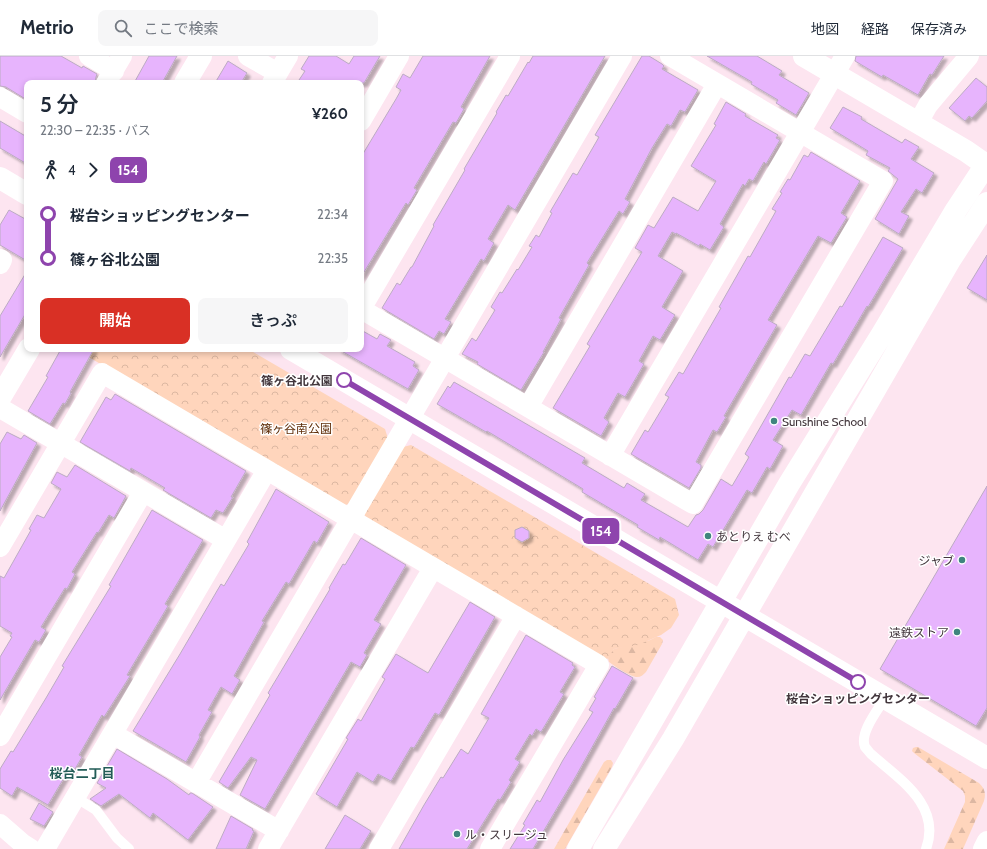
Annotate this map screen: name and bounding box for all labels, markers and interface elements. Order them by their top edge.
search box [98,10,378,46]
text: Metrio [20,16,74,39]
icon: search [112,17,134,39]
text: ここで検索 [144,20,219,38]
text: 地図 [811,20,839,38]
text: 経路 [861,20,889,38]
text: 保存済み [911,20,967,38]
text: 5 分 [40,91,79,118]
text: ¥260 [312,105,348,123]
text: 22:30 – 22:35 · バス [40,122,151,138]
icon: walk [40,159,62,181]
icon: forward [82,159,104,181]
text: 154 [118,161,139,179]
text: 4 [68,162,76,178]
text: 22:34 [317,206,348,222]
text: 桜台ショッピングセンター [70,207,250,225]
text: 22:35 [318,250,348,266]
text: 篠ヶ谷北公園 [70,251,160,269]
button: 開始 [40,298,190,344]
button: きっぷ [198,298,348,344]
marker: 篠ヶ谷北公園 [336,372,352,388]
place label: 篠ヶ谷北公園 [261,373,333,388]
place label: Sunshine School [782,414,867,429]
marker: Sunshine School [769,416,779,426]
park label: 篠ヶ谷南公園 [260,421,332,436]
line badge: 154 [578,518,624,544]
text: 154 [590,522,612,540]
place label: あとりえ むべ [716,529,791,544]
marker: あとりえ むべ [703,531,713,541]
place label: ジャブ [919,553,954,568]
marker: ジャブ [957,555,967,565]
place label: 遠鉄ストア [889,625,949,640]
marker: 遠鉄ストア [952,627,962,637]
marker: 桜台ショッピングセンター [850,674,866,690]
place label: 桜台ショッピングセンター [786,691,930,706]
district label: 桜台二丁目 [49,765,115,781]
place label: ル・スリージュ [465,827,548,842]
marker: ル・スリージュ [452,829,462,839]

